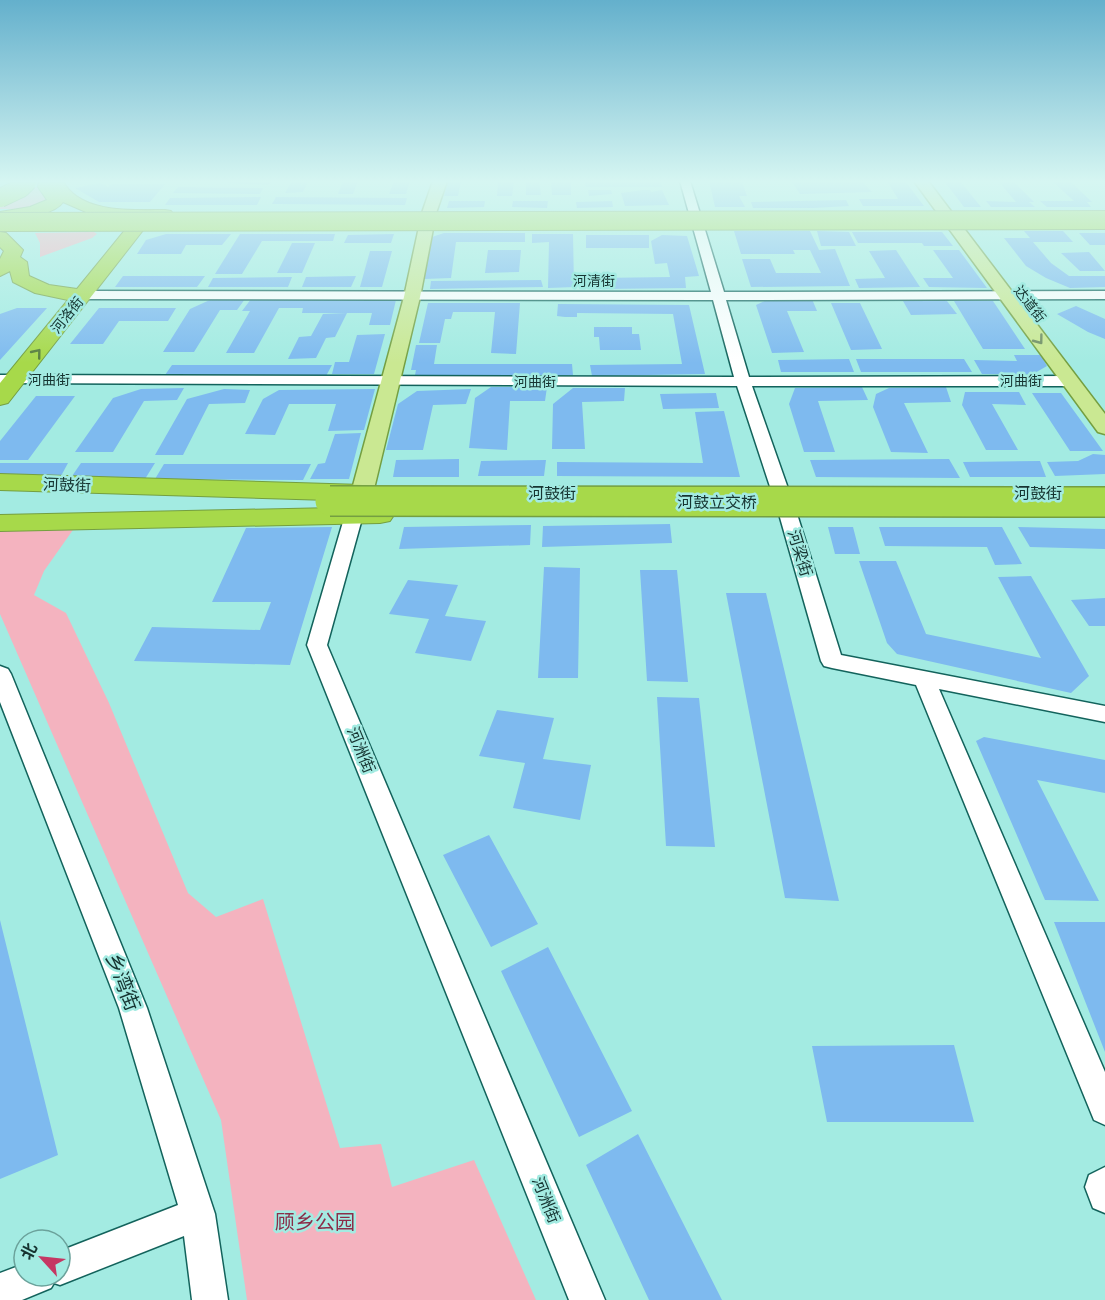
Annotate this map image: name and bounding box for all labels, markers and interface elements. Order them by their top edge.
street label: 河清街 [573,273,615,289]
street label: 达道街 [1011,283,1049,325]
street label: 河洛街 [48,294,86,336]
one-way arrow [1032,334,1043,345]
one-way arrow [29,348,40,359]
street label: 河曲街 [28,372,70,388]
street label: 河曲街 [1000,373,1042,389]
street label: 河曲街 [514,374,556,390]
street label: 河鼓街 [43,475,91,495]
street label: 河鼓街 [528,484,576,503]
street label: 河鼓街 [1014,484,1062,503]
street label: 河鼓立交桥 [677,493,757,512]
street label: 河梁街 [784,527,816,579]
street label: 河洲街 [343,724,379,776]
street label: 乡湾街 [101,950,145,1014]
street label: 河洲街 [528,1174,564,1226]
park label: 顾乡公园 [275,1210,355,1234]
north arrow [12,1228,72,1288]
text: 北 [17,1240,41,1263]

